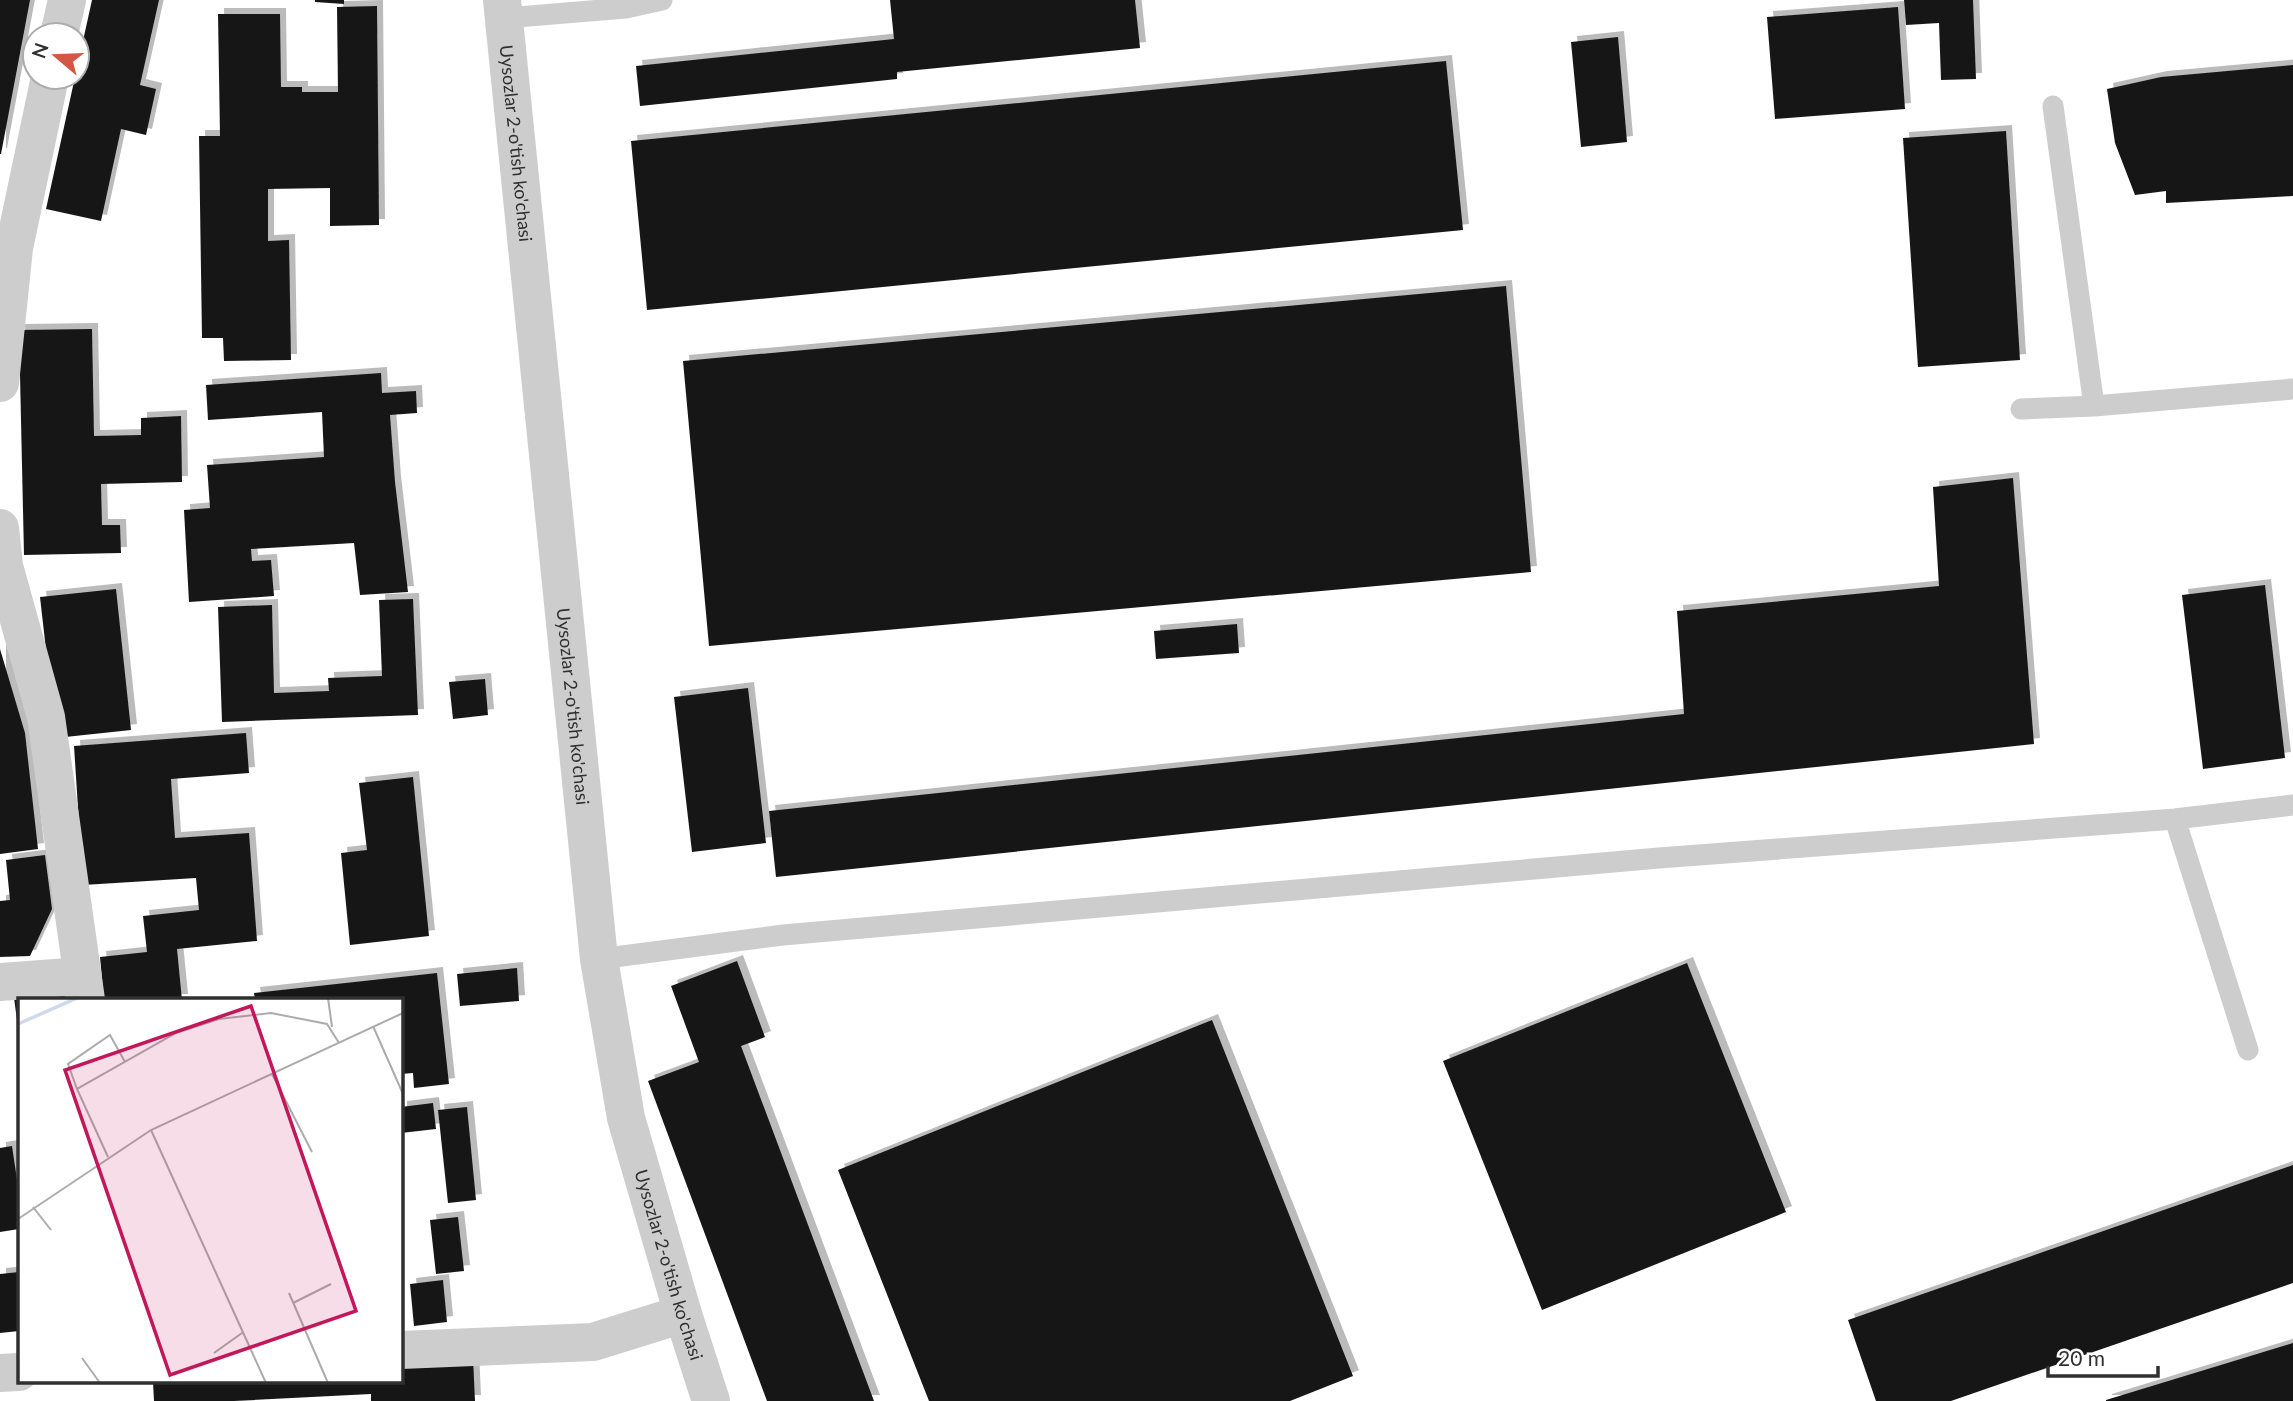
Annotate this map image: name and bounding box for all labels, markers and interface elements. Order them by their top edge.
north arrow [21,21,91,91]
text: N [26,40,53,61]
street label: Uysozlar 2-o'tish ko'chasi [496,44,537,243]
street label: Uysozlar 2-o'tish ko'chasi [553,607,594,806]
inset map [18,998,402,1384]
street label: Uysozlar 2-o'tish ko'chasi [630,1167,708,1363]
scale bar [2048,1334,2158,1378]
text: 20 m [2058,1345,2105,1370]

